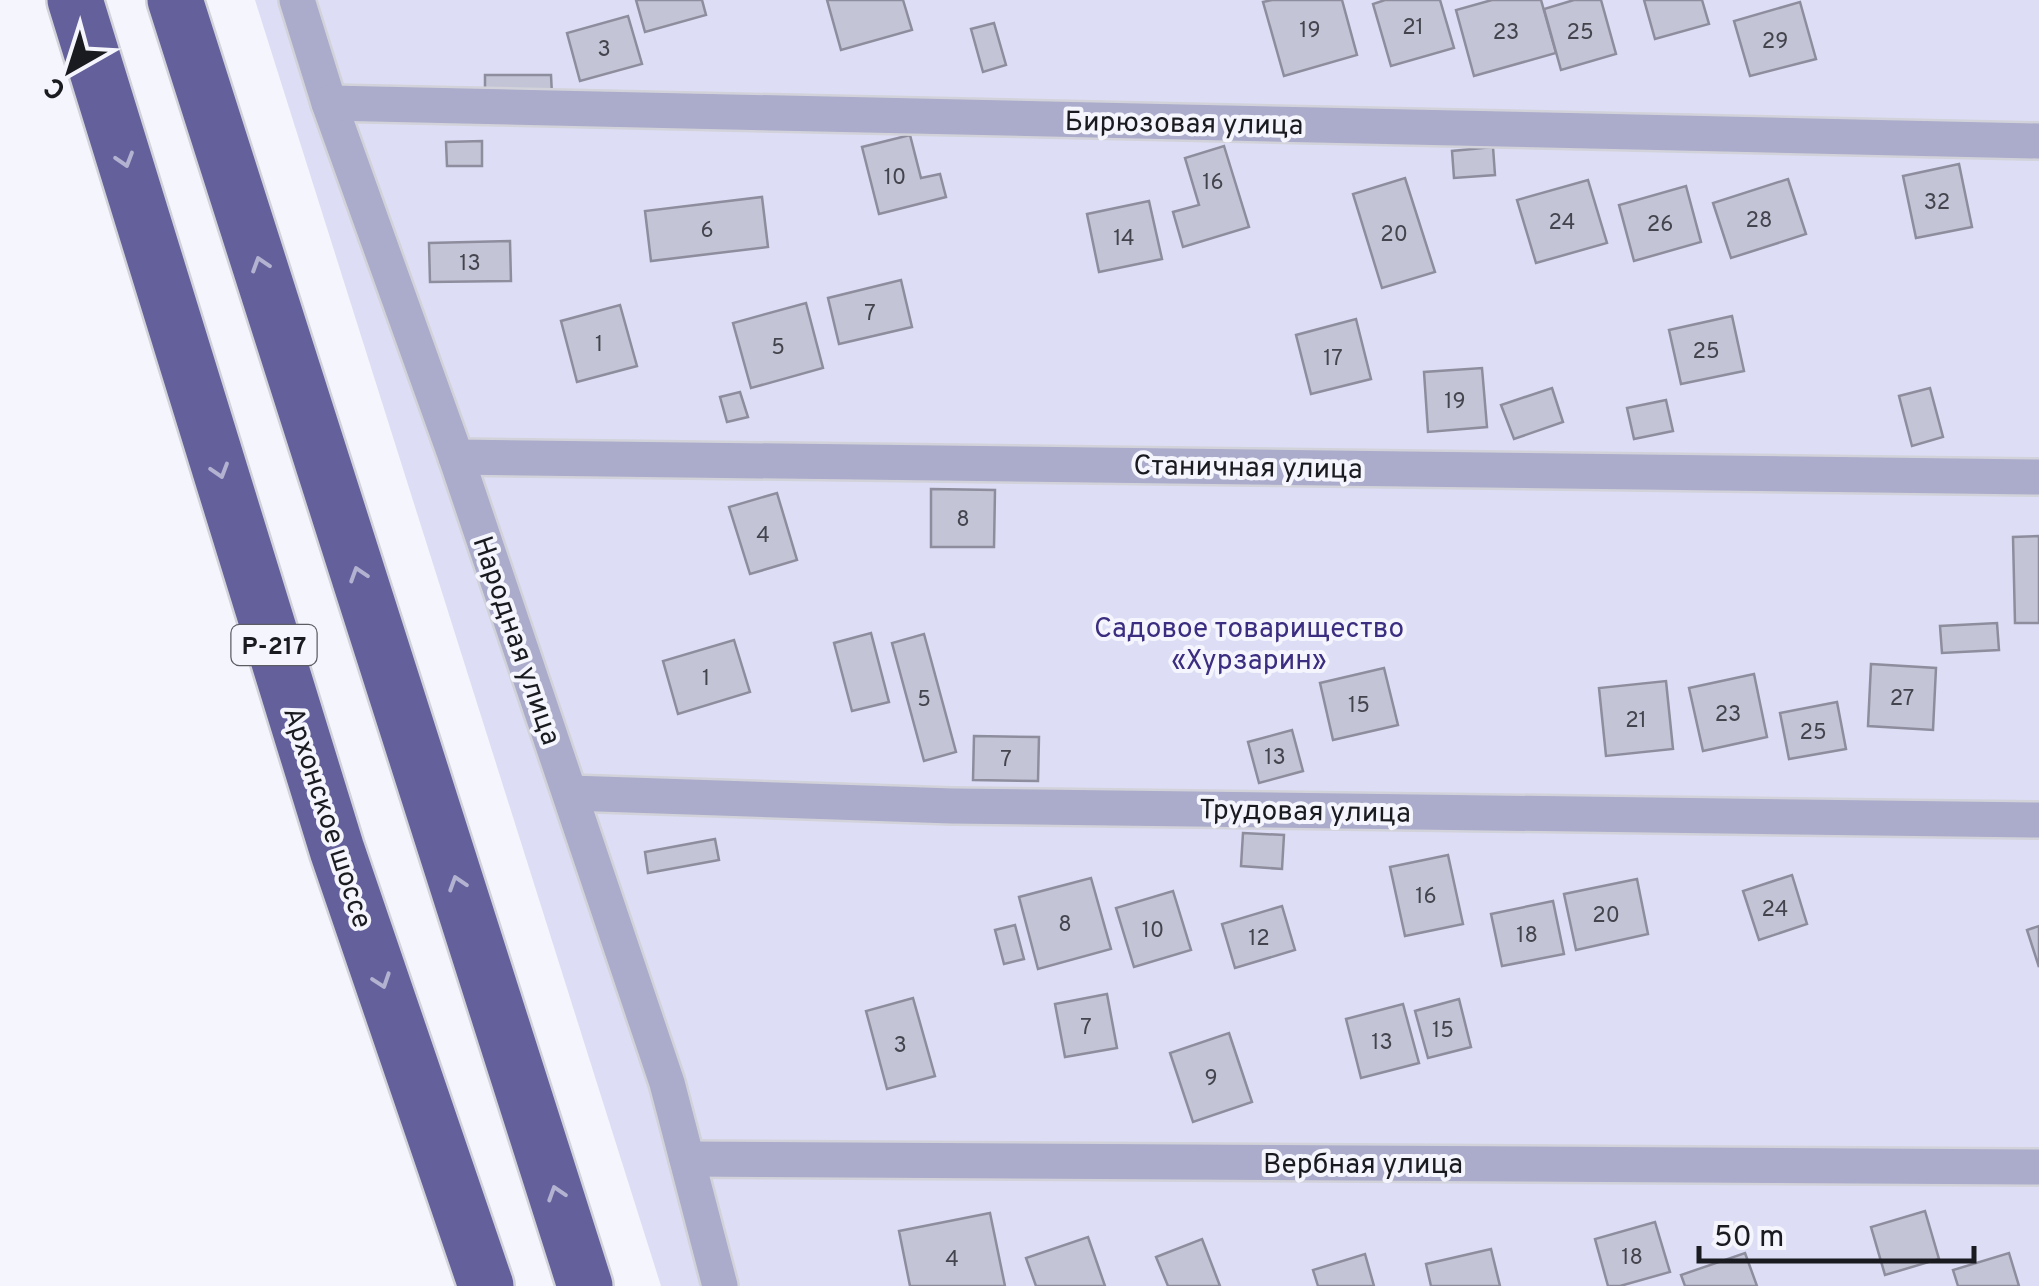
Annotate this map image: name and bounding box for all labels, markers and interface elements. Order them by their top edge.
house number: 21 [1402,15,1424,42]
house number: 19 [1299,18,1321,45]
north arrow [20,20,120,120]
house number: 23 [1493,20,1519,47]
house number: 25 [1566,20,1594,47]
house number: 29 [1762,29,1788,56]
house number: 3 [597,37,611,64]
text: С [38,67,74,107]
street label: Бирюзовая улица [1064,105,1304,145]
one-way arrow [113,151,133,168]
house number: 10 [884,165,906,192]
house number: 16 [1202,170,1224,197]
house number: 32 [1924,190,1950,217]
house number: 28 [1746,208,1772,235]
house number: 24 [1549,210,1575,237]
house number: 26 [1647,212,1673,239]
house number: 6 [700,218,714,245]
house number: 20 [1380,222,1408,249]
house number: 14 [1113,226,1135,253]
house number: 13 [459,251,481,278]
one-way arrow [251,256,271,273]
house number: 7 [864,301,876,328]
house number: 1 [595,332,603,359]
house number: 5 [771,335,785,362]
house number: 25 [1692,339,1720,366]
house number: 17 [1323,346,1343,373]
house number: 19 [1444,389,1466,416]
street label: Станичная улица [1133,449,1363,489]
one-way arrow [209,461,229,478]
house number: 8 [956,507,970,534]
house number: 4 [756,523,770,550]
street label: Народная улица [463,532,568,750]
one-way arrow [350,566,370,583]
park label: Садовое товарищество «Хурзарин» [1094,612,1404,680]
road number: Р-217 [232,625,316,665]
house number: 1 [702,666,710,693]
house number: 27 [1890,686,1914,713]
house number: 5 [917,687,931,714]
house number: 15 [1348,693,1370,720]
house number: 23 [1715,702,1741,729]
street label: Архонское шоссе [273,703,379,933]
house number: 21 [1625,708,1647,735]
house number: 25 [1799,720,1827,747]
house number: 13 [1264,745,1286,772]
house number: 7 [1000,747,1012,774]
street label: Трудовая улица [1199,793,1411,833]
one-way arrow [448,876,469,893]
house number: 16 [1415,884,1437,911]
house number: 24 [1762,897,1788,924]
house number: 20 [1592,903,1620,930]
house number: 8 [1058,912,1072,939]
house number: 10 [1142,918,1164,945]
house number: 18 [1516,923,1538,950]
house number: 12 [1248,926,1270,953]
one-way arrow [370,971,391,988]
house number: 7 [1080,1015,1092,1042]
house number: 15 [1432,1018,1454,1045]
house number: 13 [1371,1030,1393,1057]
house number: 3 [893,1033,907,1060]
house number: 9 [1204,1066,1218,1093]
street label: Вербная улица [1263,1148,1463,1184]
one-way arrow [547,1185,567,1202]
scale bar [1699,1201,1974,1263]
text: 50 m [1714,1220,1784,1257]
house number: 18 [1621,1245,1643,1272]
house number: 4 [945,1247,959,1274]

